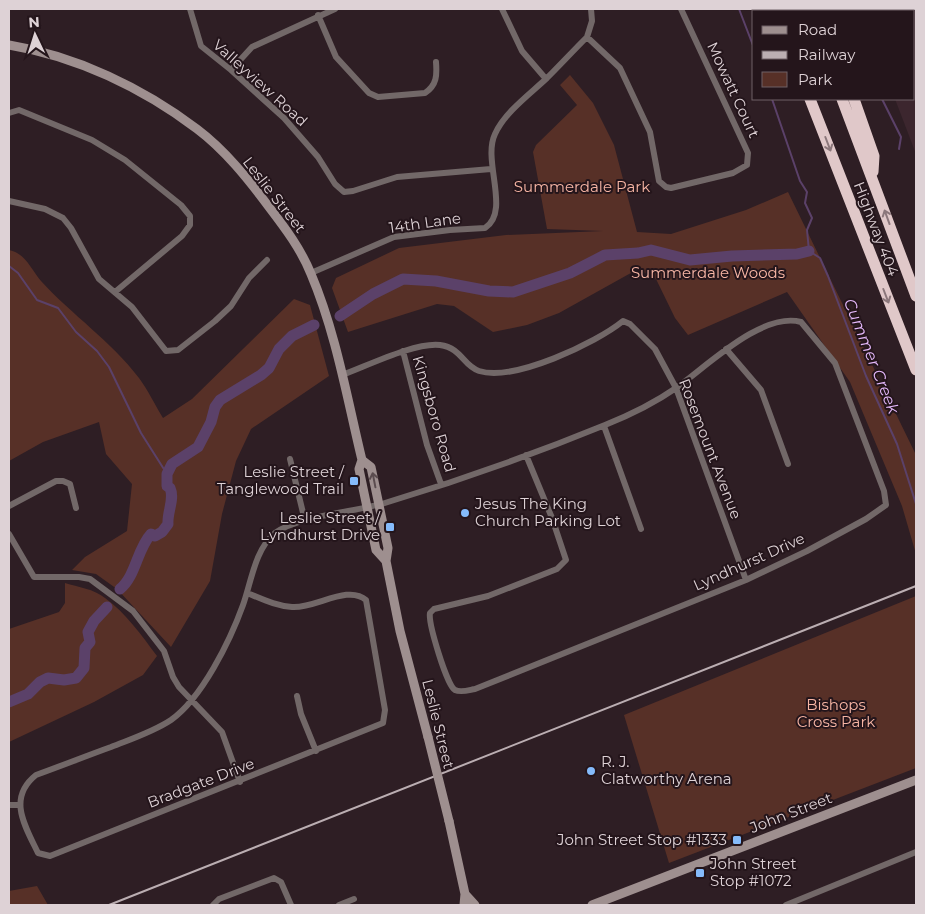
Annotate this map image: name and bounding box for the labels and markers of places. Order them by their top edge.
place label: Leslie Street / Tanglewood Trail [217,462,345,498]
marker: Leslie Street / Tanglewood Trail [348,475,360,487]
place label: Jesus The King Church Parking Lot [474,494,621,530]
marker: Jesus The King Church Parking Lot [459,507,471,519]
place label: Leslie Street / Lyndhurst Drive [260,508,381,544]
marker: Leslie Street / Lyndhurst Drive [384,521,396,533]
place label: R. J. Clatworthy Arena [601,752,732,788]
marker: R. J. Clatworthy Arena [585,765,597,777]
place label: John Street Stop #1333 [556,830,727,849]
marker: John Street Stop #1333 [731,834,743,846]
place label: John Street Stop #1072 [709,854,796,890]
marker: John Street Stop #1072 [694,867,706,879]

